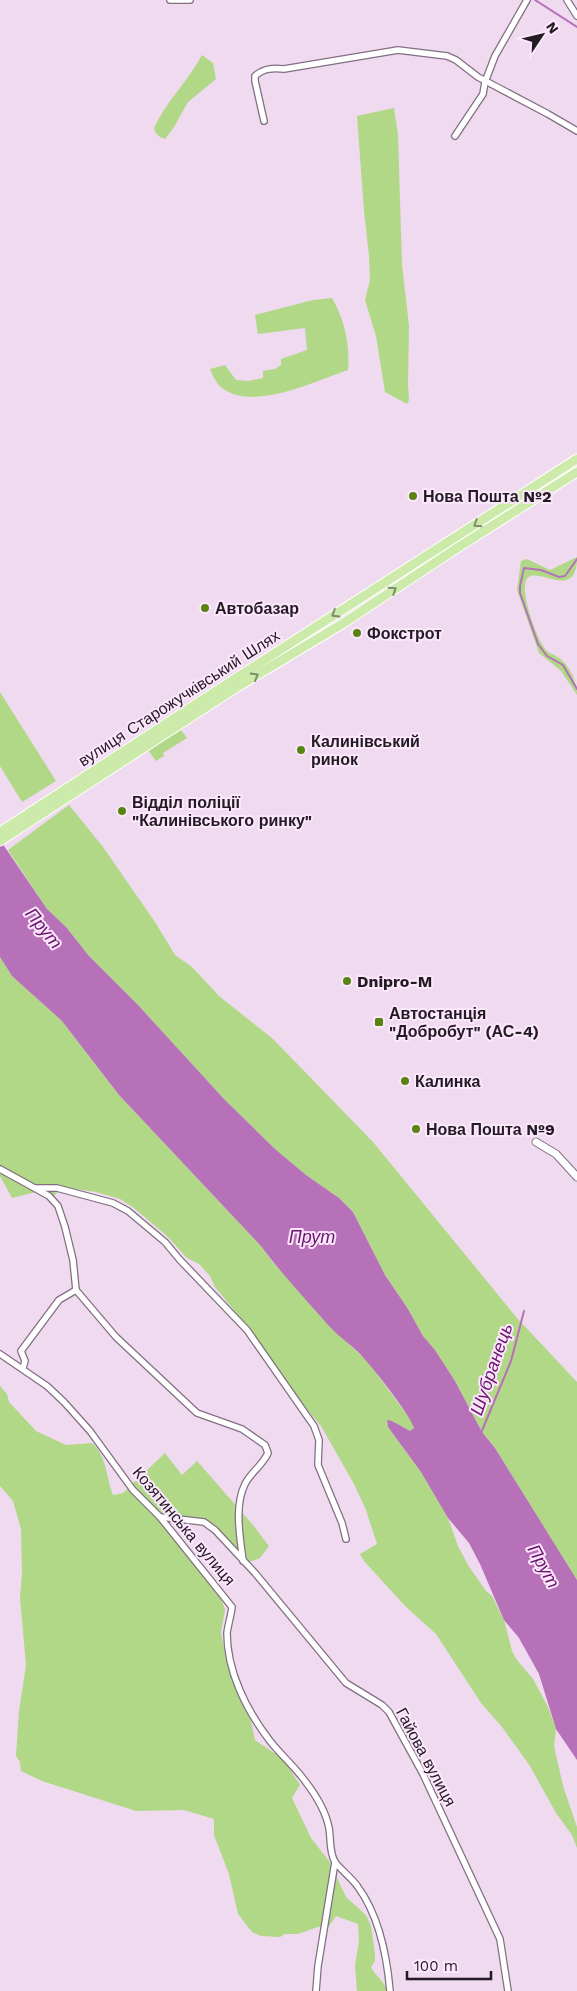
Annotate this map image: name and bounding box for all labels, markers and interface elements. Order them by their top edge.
north arrow [517,10,567,60]
text: N [543,19,562,36]
place label: Нова Пошта №2 [423,487,552,506]
marker: Нова Пошта №2 [407,490,419,502]
one-way arrow [474,517,483,527]
one-way arrow [388,587,397,596]
place label: Автобазар [215,599,299,618]
marker: Автобазар [199,602,211,614]
one-way arrow [331,608,340,618]
place label: Фокстрот [367,624,442,643]
street label: вулиця Старожучківський Шлях [75,626,283,770]
marker: Фокстрот [351,627,363,639]
one-way arrow [250,672,259,682]
place label: Калинівський ринок [311,732,420,769]
marker: Калинівський ринок [295,744,307,756]
place label: Відділ поліції "Калинівського ринку" [132,793,312,830]
marker: Відділ поліції "Калинівського ринку" [116,805,128,817]
water label: Прут [21,903,67,953]
place label: Dnipro-M [357,972,432,991]
marker: Dnipro-M [341,975,353,987]
place label: Автостанція "Добробут" (АС-4) [389,1004,539,1041]
marker: Автостанція "Добробут" (АС-4) [373,1016,385,1028]
place label: Калинка [415,1072,481,1091]
marker: Калинка [399,1075,411,1087]
place label: Нова Пошта №9 [426,1120,555,1139]
marker: Нова Пошта №9 [410,1123,422,1135]
water label: Прут [289,1226,335,1247]
water label: Шубранець [465,1320,517,1418]
street label: Козятинська вулиця [129,1463,239,1589]
water label: Прут [524,1541,564,1591]
street label: Гайова вулиця [392,1704,460,1810]
scale bar [407,1948,491,1980]
text: 100 m [414,1957,458,1975]

